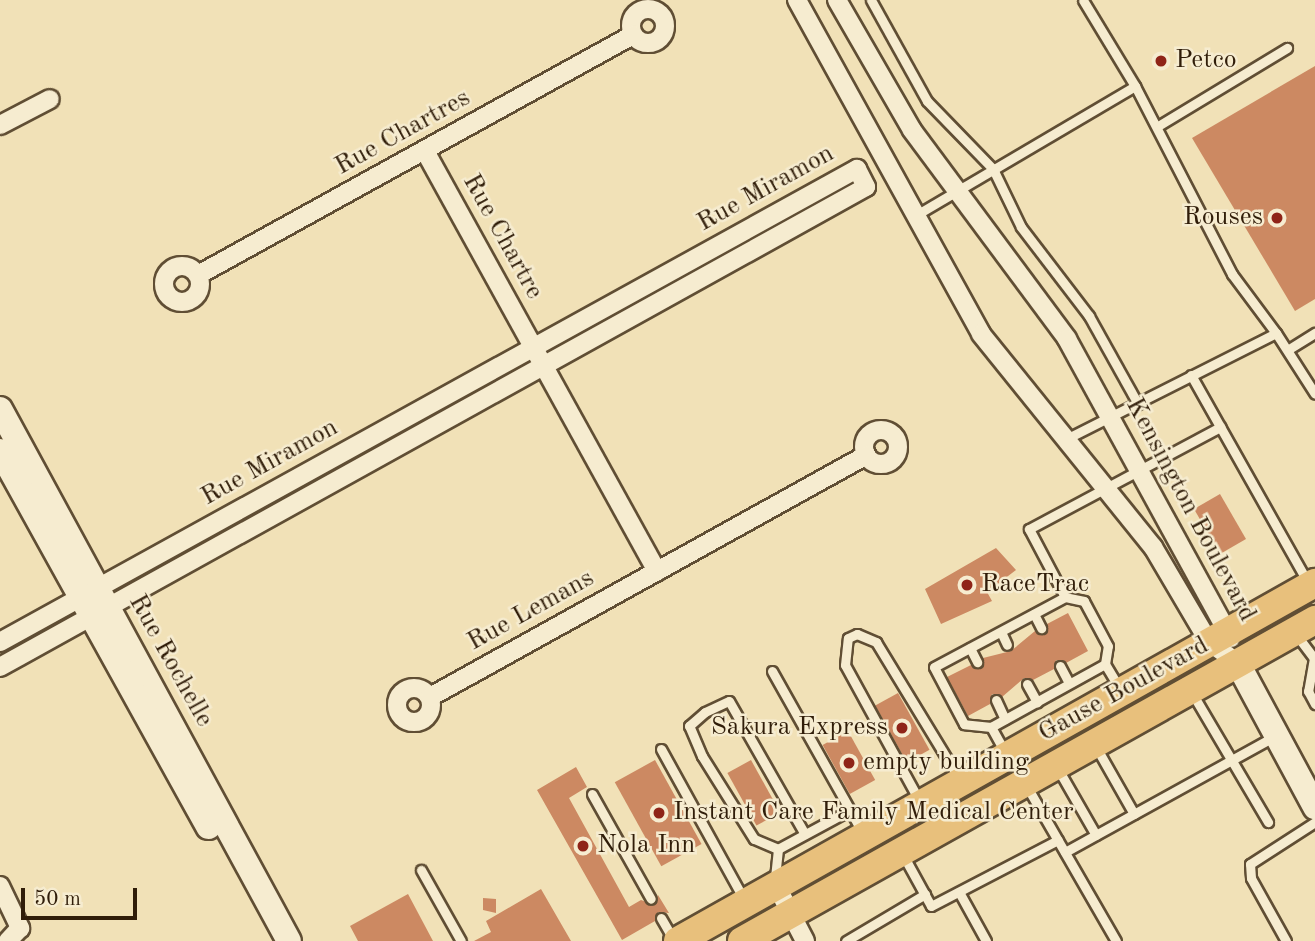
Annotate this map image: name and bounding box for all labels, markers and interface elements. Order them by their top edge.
place label: Petco [1175,45,1237,77]
marker: Petco [1153,53,1169,69]
street label: Rue Chartres [330,83,476,183]
street label: Rue Miramon [692,139,840,239]
street label: Rue Chartre [455,169,549,305]
place label: Rouses [1183,202,1263,234]
marker: Rouses [1269,210,1285,226]
street label: Kensington Boulevard [1118,393,1262,627]
street label: Rue Miramon [196,413,344,513]
street label: Rue Lemans [462,563,600,659]
place label: RaceTrac [981,569,1089,601]
marker: RaceTrac [959,577,975,593]
street label: Rue Rochelle [121,589,219,733]
street label: Gause Boulevard [1033,630,1215,750]
place label: Sakura Express [711,712,888,744]
marker: Sakura Express [894,720,910,736]
place label: empty building [863,747,1029,779]
marker: empty building [841,755,857,771]
place label: Instant Care Family Medical Center [673,797,1074,829]
marker: Instant Care Family Medical Center [651,805,667,821]
place label: Nola Inn [597,830,695,862]
marker: Nola Inn [575,838,591,854]
scale bar [24,874,140,918]
text: 50 m [34,889,81,910]

